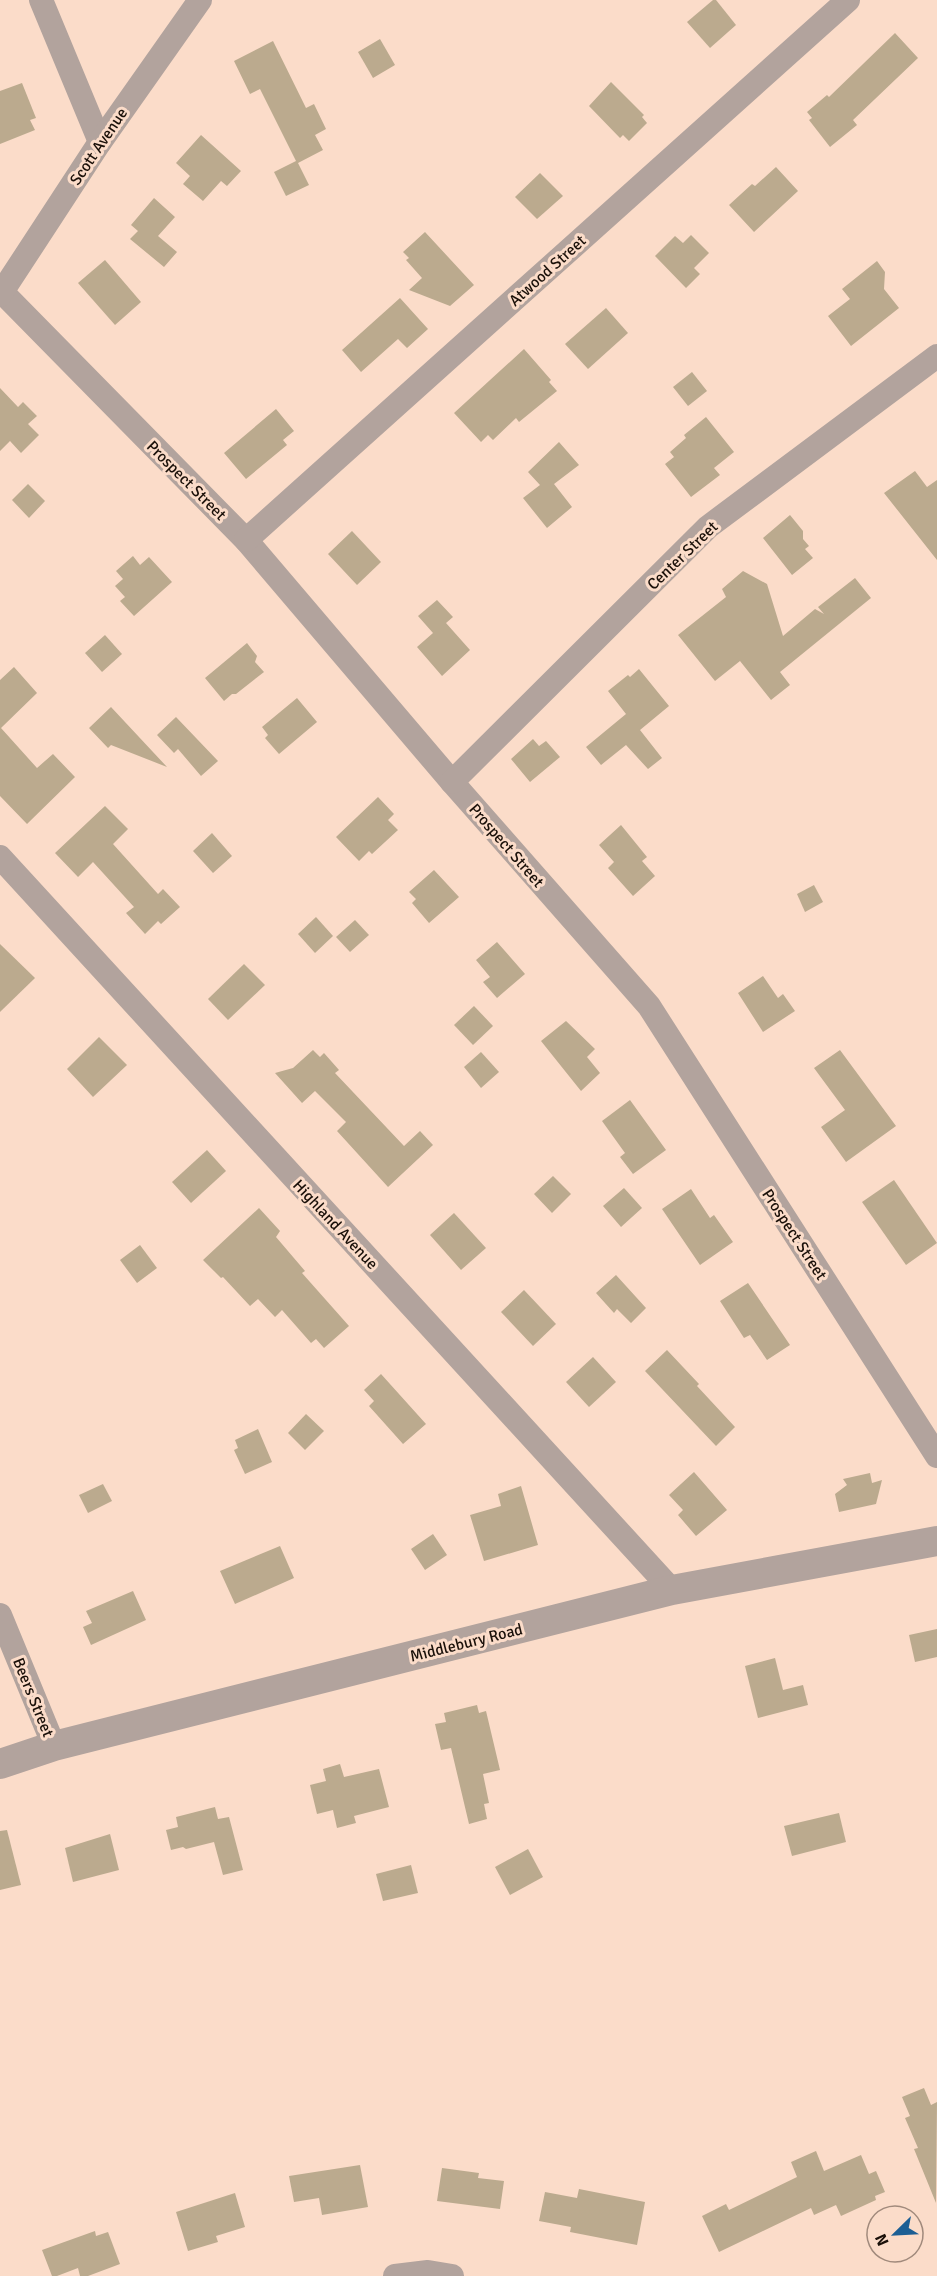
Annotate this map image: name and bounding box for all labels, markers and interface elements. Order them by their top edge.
street label: Scott Avenue [66,104,132,189]
street label: Atwood Street [505,231,591,311]
street label: Prospect Street [142,437,231,525]
street label: Center Street [643,517,723,594]
street label: Prospect Street [464,800,548,892]
street label: Highland Avenue [288,1175,382,1274]
street label: Prospect Street [757,1185,831,1284]
street label: Middlebury Road [408,1619,525,1667]
street label: Beers Street [8,1655,58,1740]
north arrow [865,2204,925,2264]
text: N [871,2231,894,2249]

